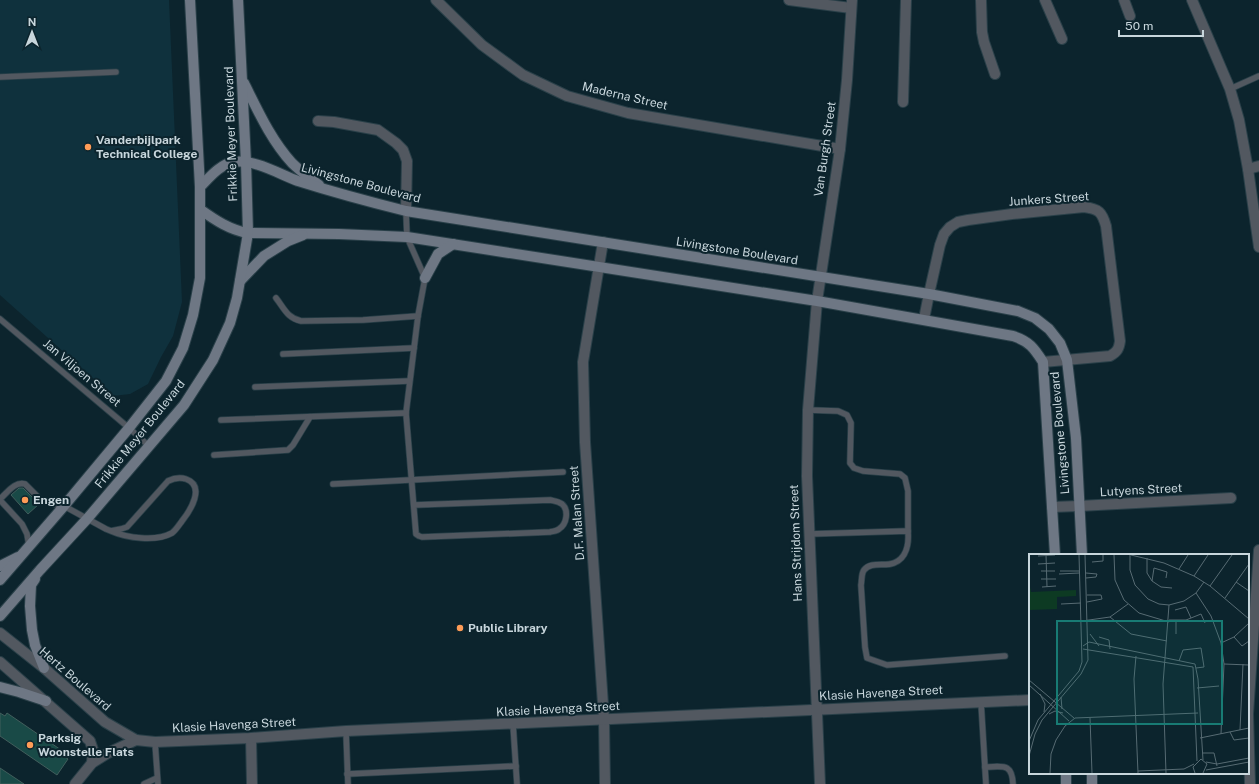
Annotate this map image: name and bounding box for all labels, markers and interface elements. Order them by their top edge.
north arrow [12,12,52,52]
scale bar [1119,12,1203,38]
text: N [28,16,36,28]
text: 50 m [1125,19,1153,33]
street label: Frikkie Meyer Boulevard [222,66,240,202]
street label: Maderna Street [581,79,669,113]
street label: Van Burgh Street [811,100,839,197]
place label: Vanderbijlpark Technical College [96,133,197,161]
marker: Vanderbijlpark Technical College [83,142,93,152]
street label: Livingstone Boulevard [300,160,422,206]
street label: Junkers Street [1008,189,1090,209]
street label: Livingstone Boulevard [675,234,799,268]
street label: Jan Viljoen Street [40,336,124,410]
street label: Livingstone Boulevard [1048,371,1072,495]
street label: Frikkie Meyer Boulevard [92,377,188,491]
street label: D.F. Malan Street [567,465,587,561]
street label: Lutyens Street [1099,481,1183,499]
street label: Hans Strijdom Street [787,484,805,602]
place label: Engen [33,493,69,507]
marker: Engen [20,495,30,505]
inset map [1029,554,1249,774]
place label: Public Library [468,621,548,635]
marker: Public Library [455,623,465,633]
street label: Hertz Boulevard [36,644,114,714]
street label: Klasie Havenga Street [819,683,944,703]
street label: Klasie Havenga Street [496,699,621,719]
street label: Klasie Havenga Street [172,715,297,735]
place label: Parksig Woonstelle Flats [38,731,134,759]
marker: Parksig Woonstelle Flats [25,740,35,750]

